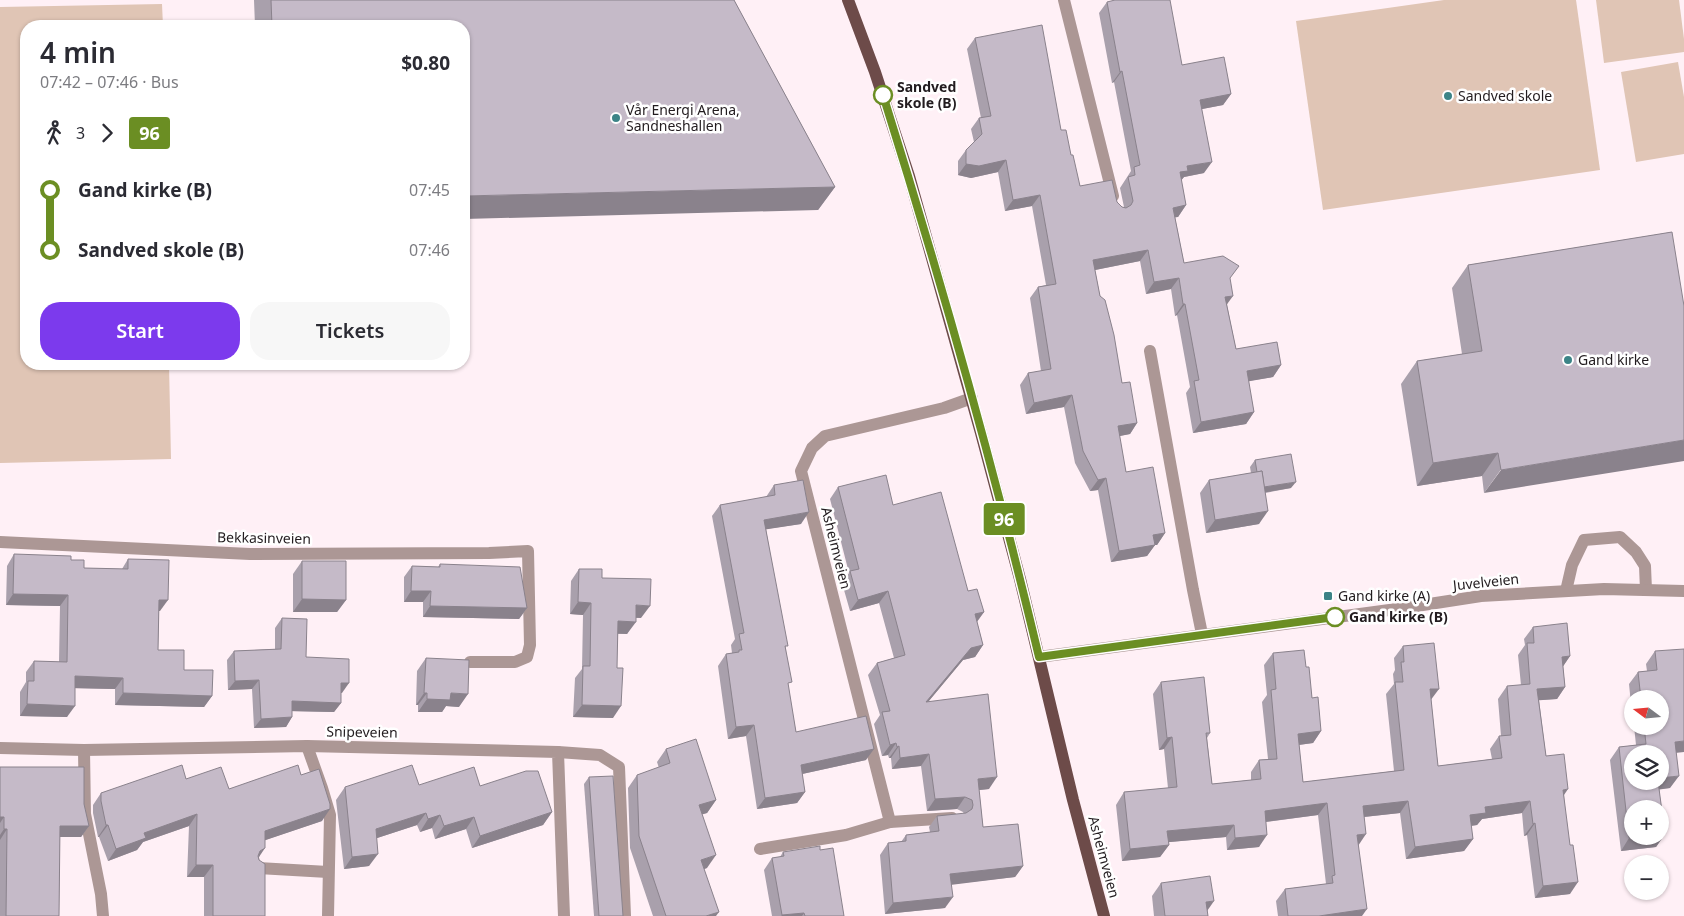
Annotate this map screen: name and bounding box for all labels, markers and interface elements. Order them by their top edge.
text: 4 min [40,33,116,71]
text: $0.80 [401,50,450,76]
text: 07:42 – 07:46 · Bus [40,71,179,93]
place label: Sandved skole (B) [897,77,957,112]
marker: Sandved skole (B) [873,85,893,105]
place label: Sandved skole [1458,86,1552,105]
marker: Sandved skole [1442,90,1454,102]
place label: Vår Energi Arena, Sandneshallen [626,100,740,135]
marker: Vår Energi Arena, Sandneshallen [610,112,622,124]
icon: walk [40,119,68,147]
icon: forward [93,119,121,147]
text: 96 [139,121,160,145]
text: 3 [76,122,85,144]
text: Gand kirke (B) [78,177,212,203]
text: 07:45 [409,179,450,201]
text: Sandved skole (B) [78,237,244,263]
text: 07:46 [409,239,450,261]
button: Start [40,302,240,360]
button: Tickets [250,302,450,360]
place label: Gand kirke [1578,350,1649,369]
marker: Gand kirke [1562,354,1574,366]
line badge: 96 [982,503,1026,535]
street label: Asheimveien [817,505,856,591]
text: 96 [994,507,1014,531]
street label: Bekkasinveien [217,527,311,548]
street label: Juvelveien [1450,569,1520,595]
place label: Gand kirke (A) [1338,586,1430,605]
marker: Gand kirke (A) [1322,590,1334,602]
marker: Gand kirke (B) [1325,607,1345,627]
place label: Gand kirke (B) [1349,607,1448,626]
north arrow [1624,690,1669,735]
map controls [1624,690,1669,900]
street label: Snipeveien [326,721,398,742]
button: layers [1624,745,1669,790]
button: + [1624,800,1669,845]
street label: Asheimveien [1084,814,1125,900]
button: − [1624,855,1669,900]

